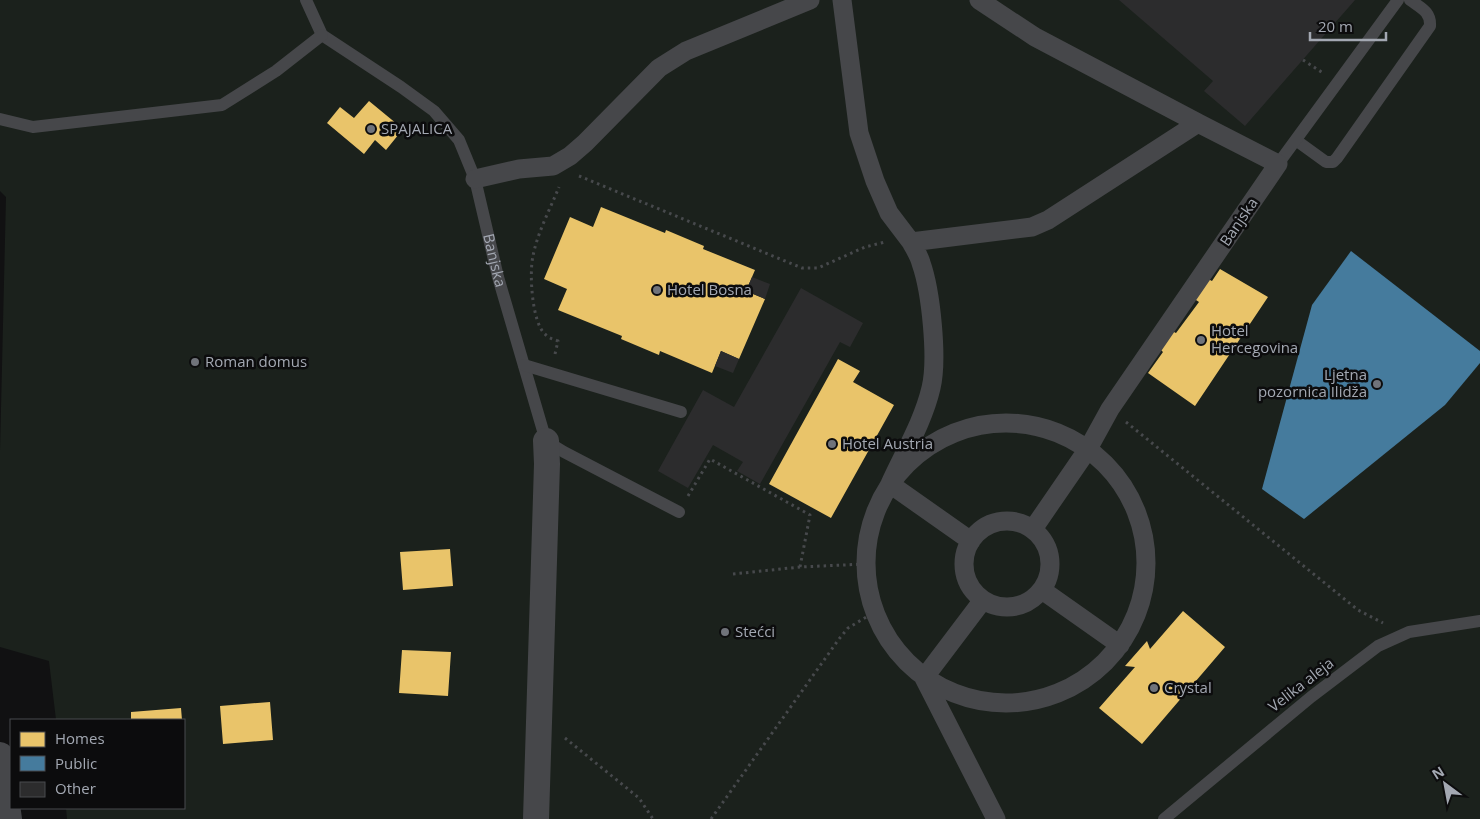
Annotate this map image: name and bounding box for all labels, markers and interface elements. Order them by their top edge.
scale bar [1310,10,1386,42]
text: 20 m [1318,16,1353,36]
place label: SPAJALICA [381,118,453,138]
marker: SPAJALICA [365,123,377,135]
street label: Banjska [1215,193,1262,250]
street label: Banjska [479,231,511,289]
place label: Hotel Bosna [667,279,752,299]
marker: Hotel Bosna [651,284,663,296]
place label: Hotel Hercegovina [1211,320,1298,357]
marker: Hotel Hercegovina [1195,334,1207,346]
place label: Roman domus [205,351,307,371]
marker: Roman domus [189,356,201,368]
place label: Ljetna pozornica Ilidža [1258,364,1367,401]
marker: Ljetna pozornica Ilidža [1371,378,1383,390]
place label: Hotel Austria [842,433,933,453]
marker: Hotel Austria [826,438,838,450]
place label: Stećci [735,621,775,641]
marker: Stećci [719,626,731,638]
street label: Velika aleja [1264,652,1337,716]
place label: Crystal [1164,677,1212,697]
marker: Crystal [1148,682,1160,694]
legend [10,719,185,809]
text: Homes [55,728,105,748]
text: Public [55,753,97,773]
north arrow [1420,759,1470,809]
text: N [1428,761,1448,784]
text: Other [55,778,96,798]

